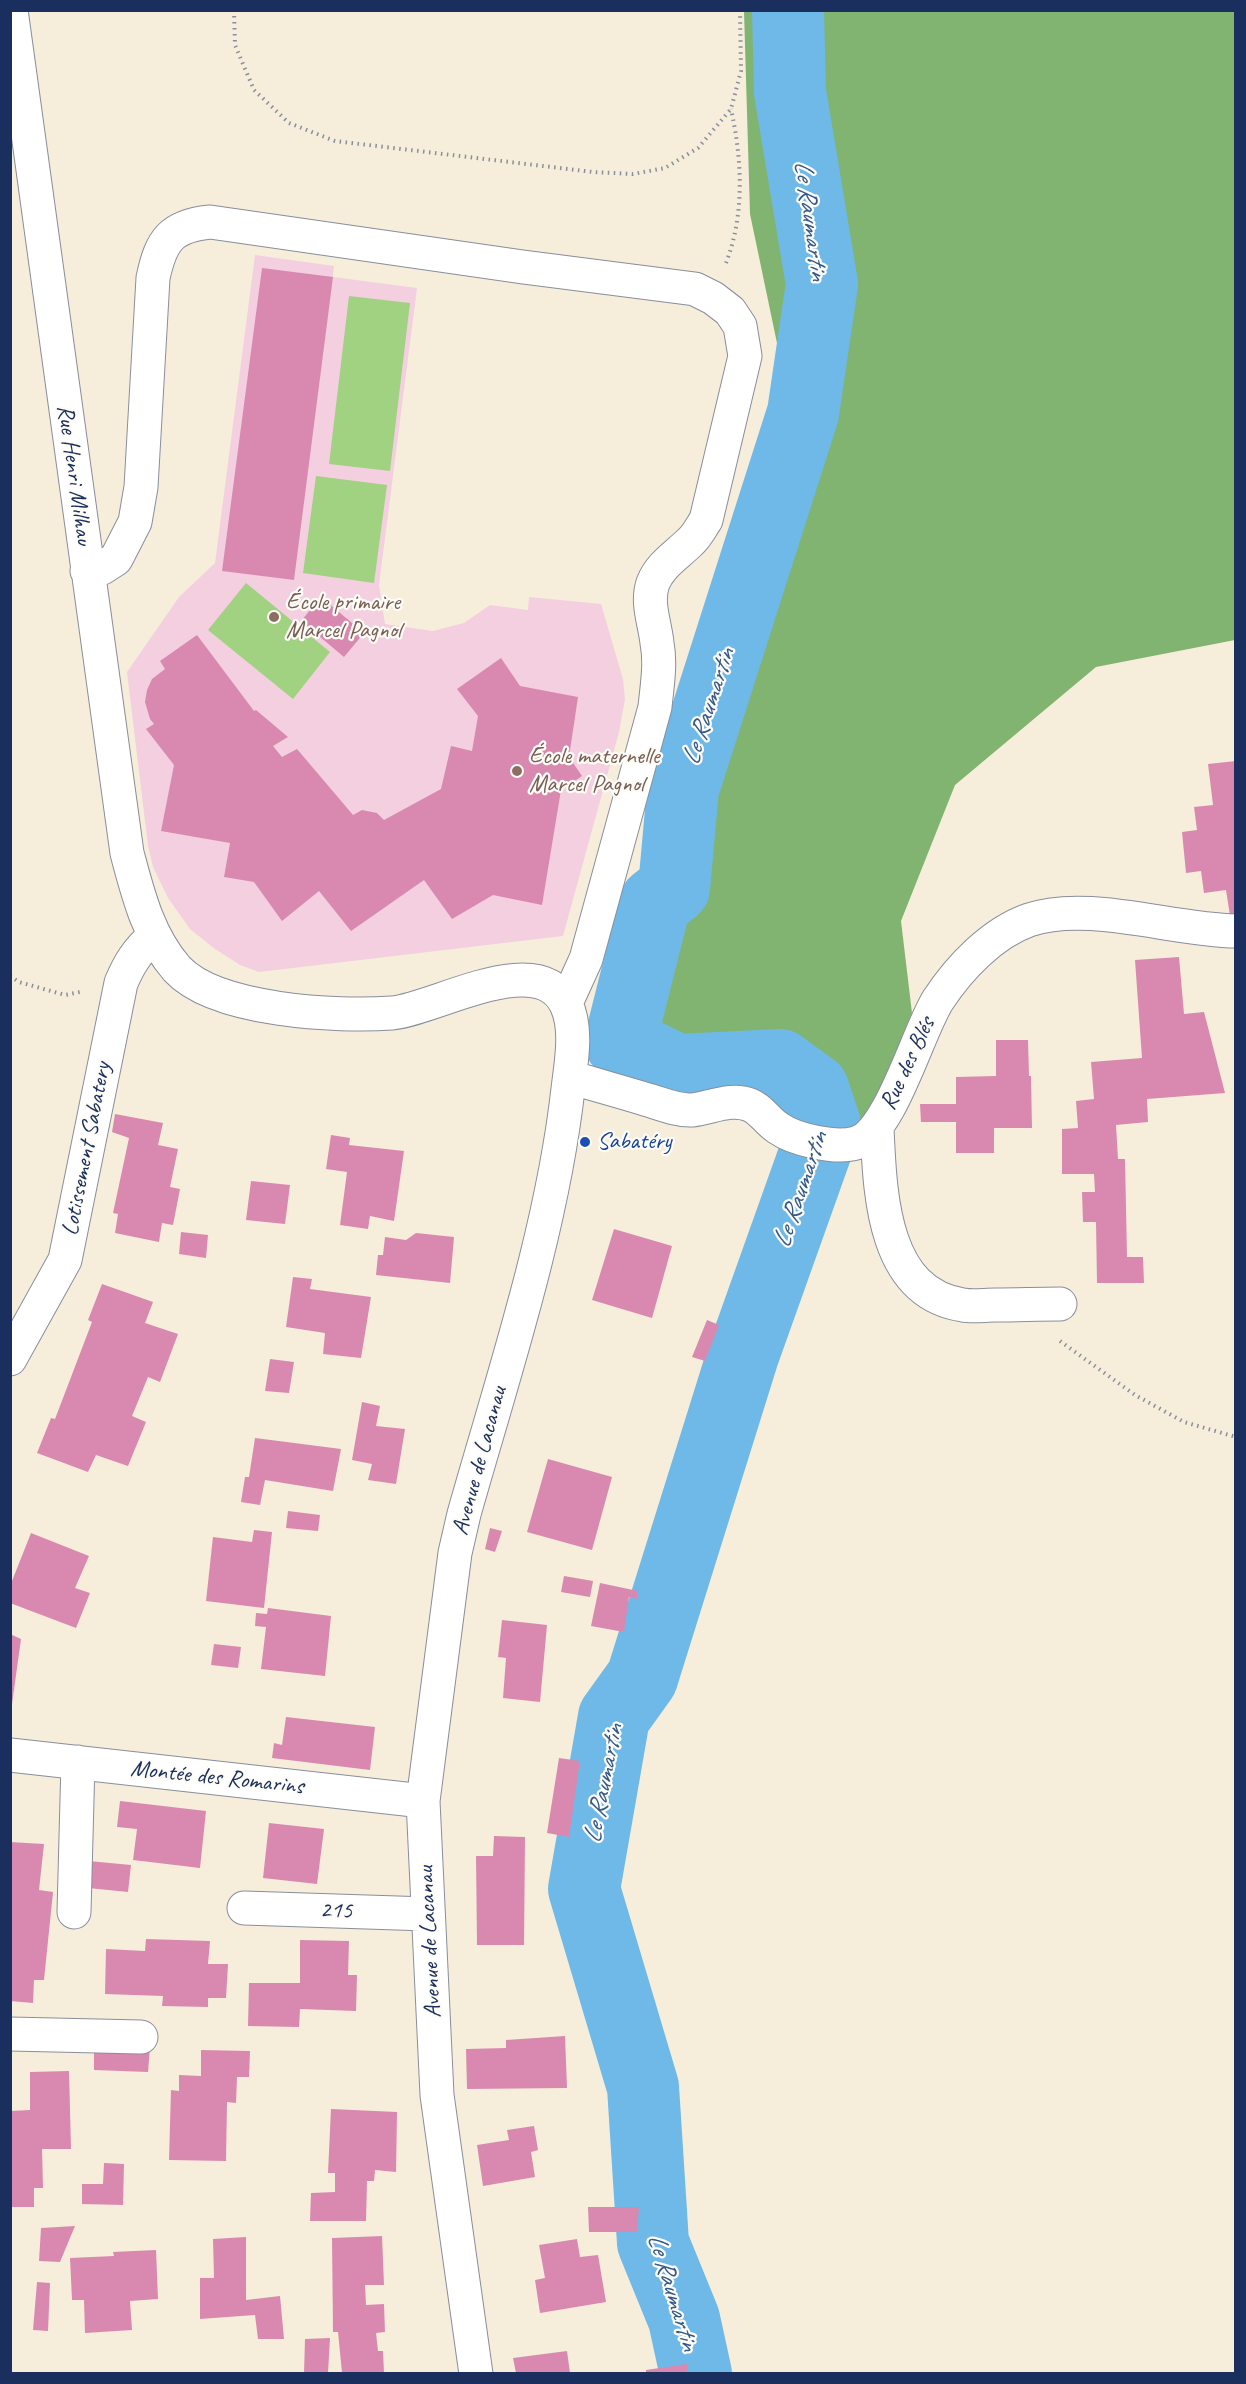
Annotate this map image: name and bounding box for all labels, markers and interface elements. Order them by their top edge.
water label: Le Raumartin [786,158,834,282]
street label: Rue Henri Milhau [50,403,98,547]
place label: École primaire Marcel Pagnol [286,589,401,645]
marker: École primaire Marcel Pagnol [267,610,281,624]
water label: Le Raumartin [676,645,742,769]
place label: École maternelle Marcel Pagnol [529,743,660,799]
marker: École maternelle Marcel Pagnol [510,764,524,778]
street label: Rue des Blés [874,1013,942,1115]
street label: Lotissement Sabatery [56,1060,118,1238]
place label: Sabatéry [597,1128,672,1156]
water label: Le Raumartin [767,1128,835,1252]
marker: Sabatéry [578,1135,592,1149]
street label: Avenue de Lacanau [446,1384,514,1538]
water label: Le Raumartin [577,1722,631,1846]
street label: Montée des Romarins [129,1755,305,1801]
street label: Avenue de Lacanau [412,1865,448,2019]
street label: 215 [319,1896,353,1926]
water label: Le Raumartin [640,2230,704,2354]

